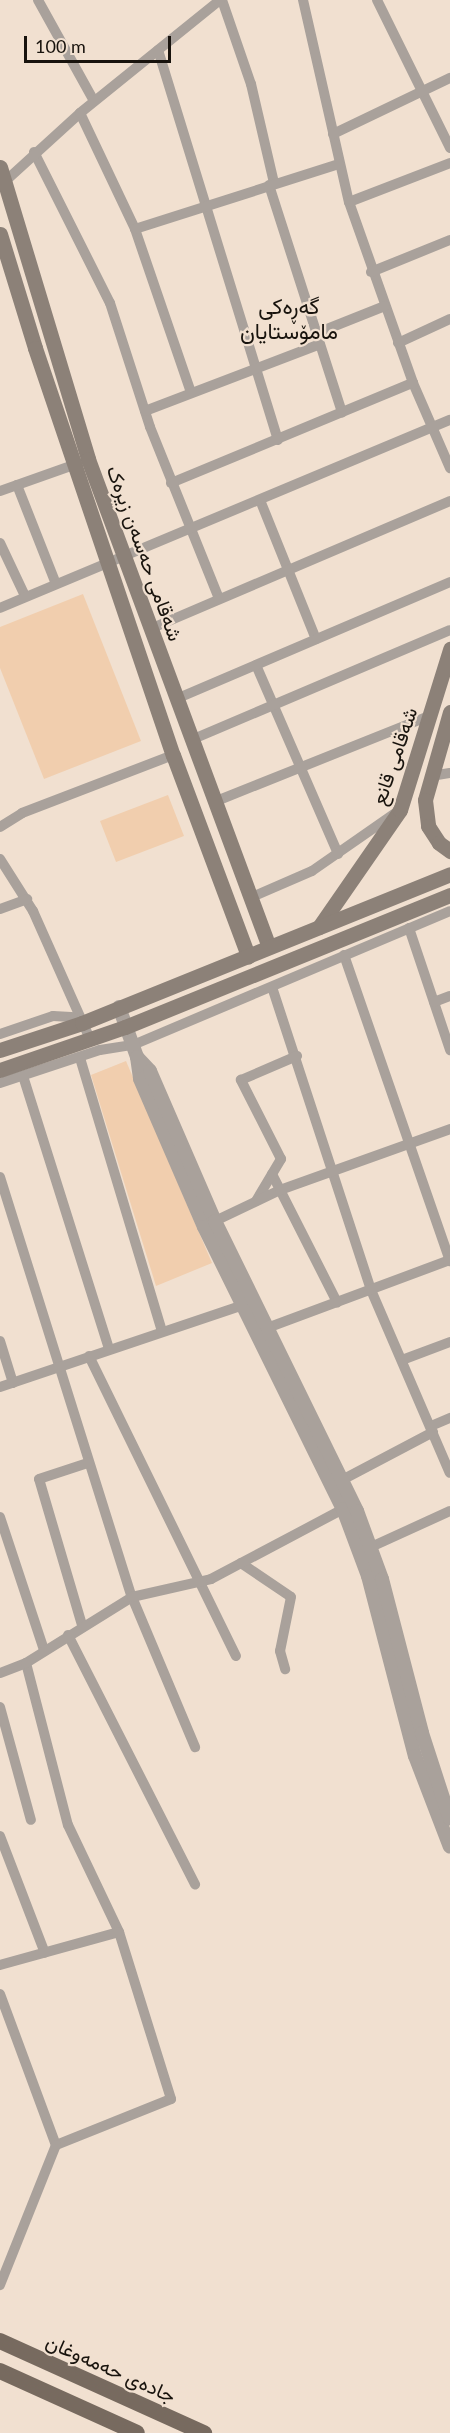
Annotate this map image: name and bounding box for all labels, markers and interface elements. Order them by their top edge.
scale bar [27,24,174,62]
text: 100 m [35,35,86,57]
district label: گەڕەکی مامۆستایان [240,292,338,344]
street label: شەقامی حەسەن زیرەک [102,462,188,644]
street label: شەقامی قانع [366,704,422,808]
street label: جادەی حەمەوغان [42,2329,180,2407]

